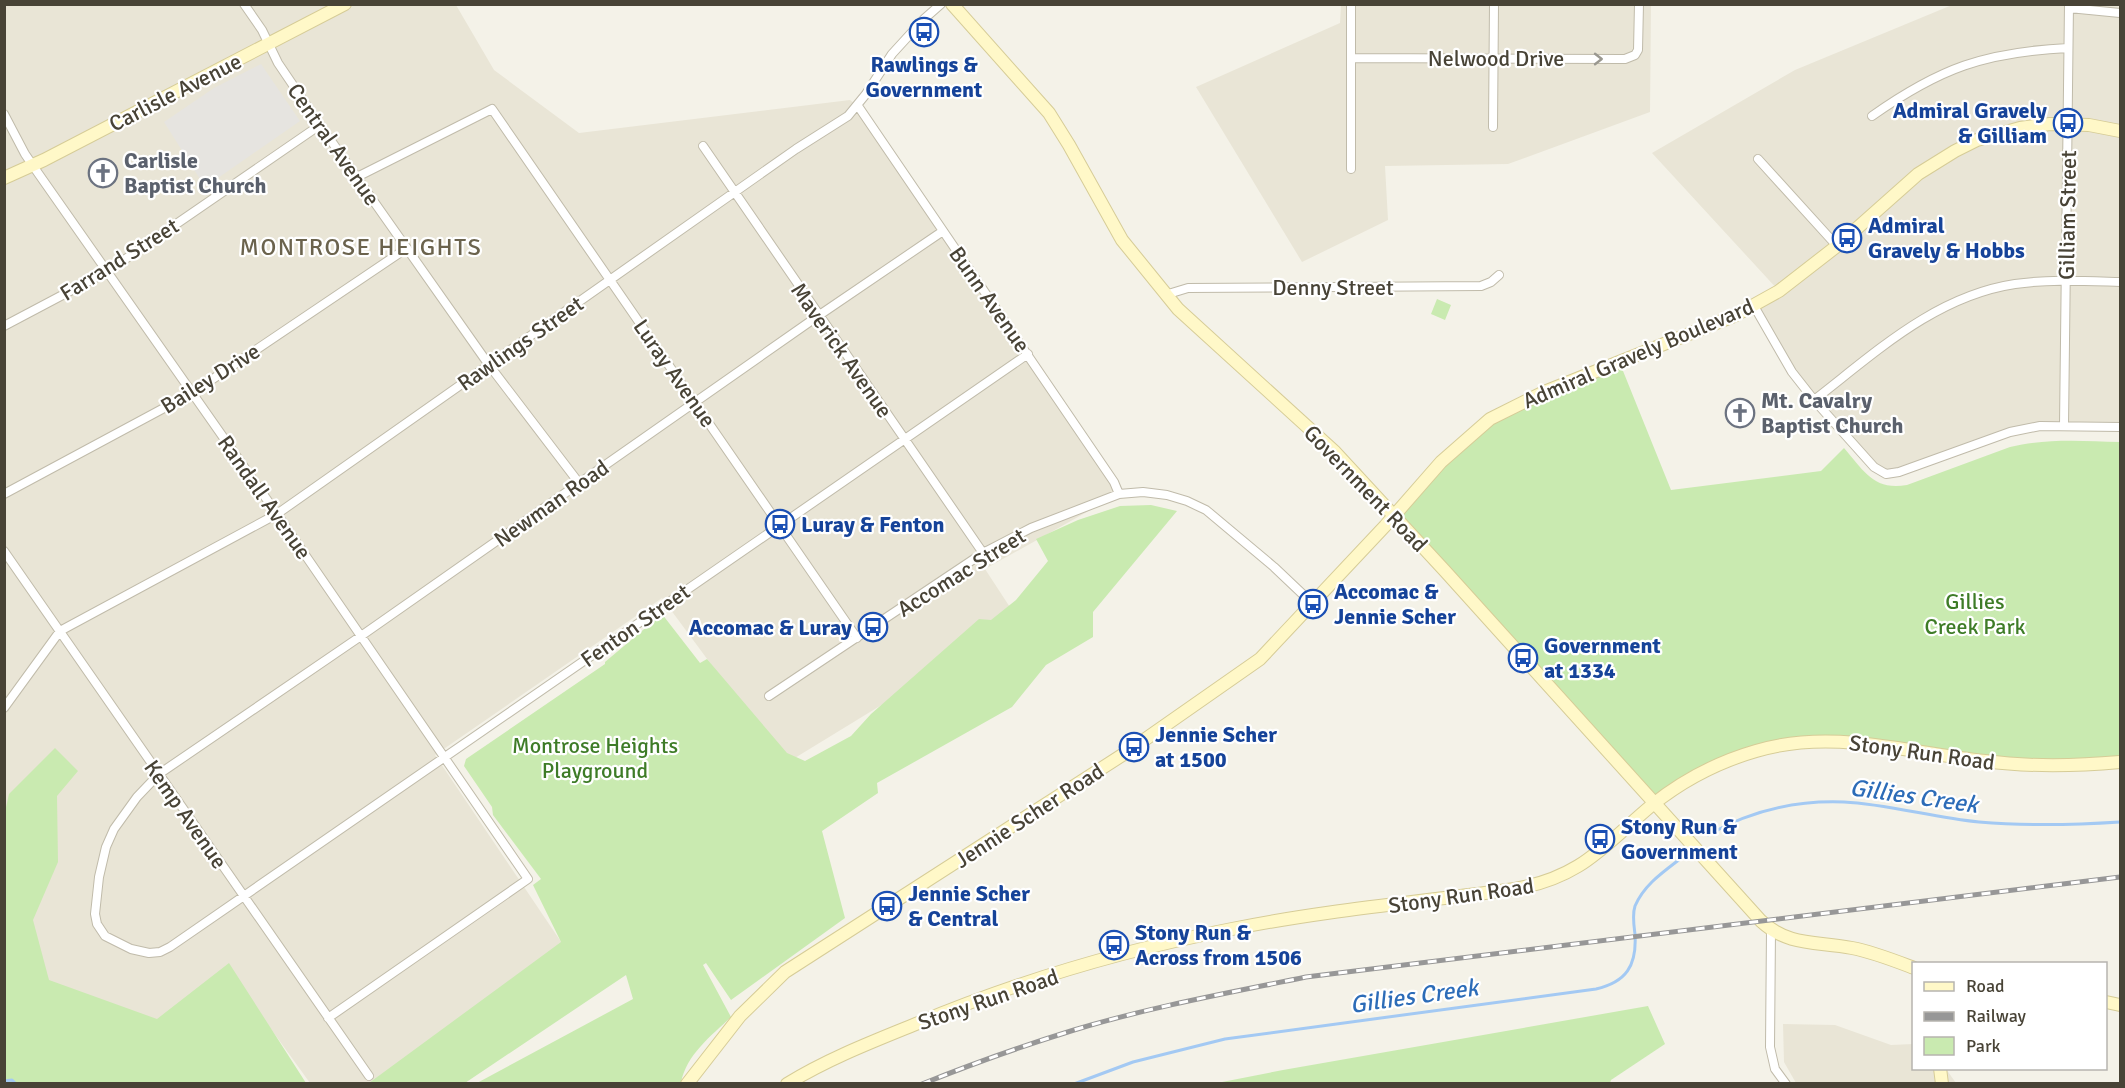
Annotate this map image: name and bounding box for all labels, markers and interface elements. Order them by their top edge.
bus stop icon: Rawlings & Government [908,16,940,48]
street label: Nelwood Drive [1428,45,1564,72]
street label: Carlisle Avenue [104,47,246,137]
place label: Rawlings & Government [866,51,982,103]
one-way arrow [1594,53,1603,65]
street label: Central Avenue [282,78,386,211]
place label: Admiral Gravely & Gilliam [1893,97,2047,149]
bus stop icon: Admiral Gravely & Gilliam [2052,107,2084,139]
place label: Carlisle Baptist Church [124,147,267,199]
street label: Gilliam Street [2053,150,2082,280]
church icon: Carlisle Baptist Church [87,157,119,189]
street label: Farrand Street [55,212,184,307]
place label: Admiral Gravely & Hobbs [1868,212,2025,264]
bus stop icon: Admiral Gravely & Hobbs [1831,222,1863,254]
district label: MONTROSE HEIGHTS [240,232,482,262]
street label: Bunn Avenue [943,241,1036,357]
street label: Denny Street [1272,274,1394,301]
street label: Maverick Avenue [785,277,898,423]
street label: Rawlings Street [452,290,589,397]
street label: Admiral Gravely Boulevard [1519,293,1758,414]
street label: Luray Avenue [627,314,722,433]
street label: Bailey Drive [156,337,265,419]
place label: Mt. Cavalry Baptist Church [1761,387,1904,439]
church icon: Mt. Cavalry Baptist Church [1724,397,1756,429]
street label: Government Road [1298,419,1433,558]
street label: Randall Avenue [212,430,317,565]
street label: Newman Road [489,454,614,553]
bus stop icon: Luray & Fenton [764,508,796,540]
place label: Luray & Fenton [801,511,945,538]
street label: Accomac Street [892,522,1031,623]
street label: Fenton Street [576,578,695,673]
place label: Accomac & Jennie Scher [1334,578,1456,630]
bus stop icon: Accomac & Jennie Scher [1297,588,1329,620]
park label: Gillies Creek Park [1924,588,2026,640]
bus stop icon: Accomac & Luray [857,611,889,643]
place label: Accomac & Luray [689,614,852,641]
place label: Government at 1334 [1544,632,1661,684]
bus stop icon: Government at 1334 [1507,642,1539,674]
place label: Jennie Scher at 1500 [1155,721,1277,773]
street label: Stony Run Road [1847,729,1996,776]
bus stop icon: Jennie Scher at 1500 [1118,731,1150,763]
park label: Montrose Heights Playground [512,732,678,784]
street label: Kemp Avenue [138,755,233,874]
street label: Jennie Scher Road [950,757,1109,874]
water label: Gillies Creek [1848,772,1982,820]
place label: Stony Run & Government [1621,813,1738,865]
bus stop icon: Stony Run & Government [1584,823,1616,855]
street label: Stony Run Road [1387,872,1536,919]
place label: Jennie Scher & Central [908,880,1030,932]
bus stop icon: Jennie Scher & Central [871,890,903,922]
place label: Stony Run & Across from 1506 [1135,919,1302,971]
bus stop icon: Stony Run & Across from 1506 [1098,929,1130,961]
legend [1912,962,2107,1070]
street label: Stony Run Road [914,963,1062,1036]
water label: Gillies Creek [1348,972,1482,1020]
text: Road [1966,975,2005,997]
text: Railway [1966,1005,2027,1027]
text: Park [1966,1035,2001,1057]

